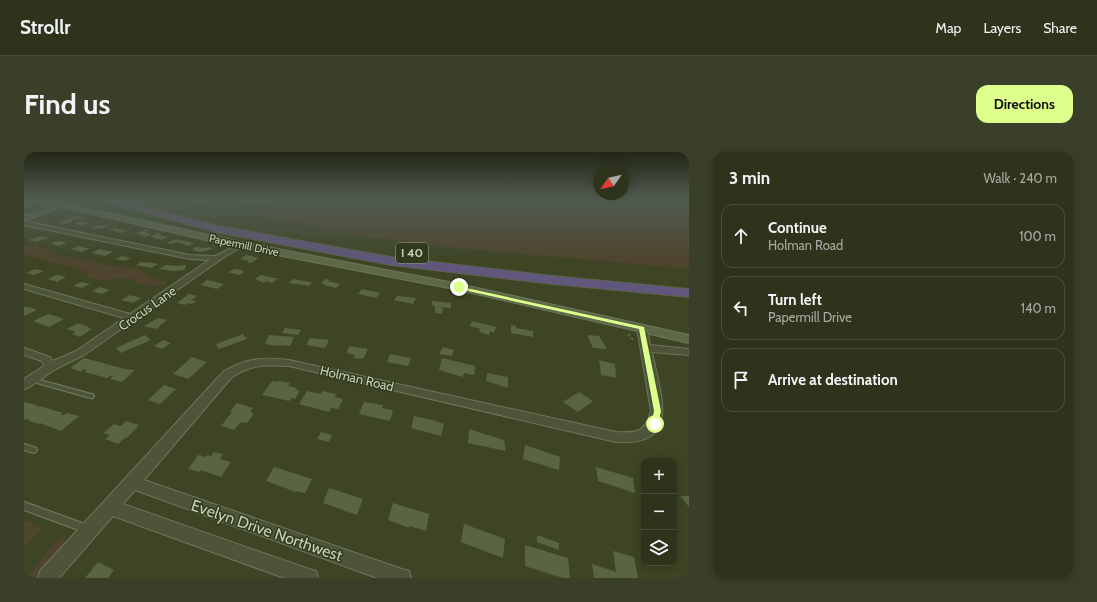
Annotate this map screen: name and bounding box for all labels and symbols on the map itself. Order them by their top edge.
north arrow [593,164,629,200]
street label: Papermill Drive [208,231,281,259]
road number: I 40 [396,243,428,263]
route end [450,278,468,296]
street label: Crocus Lane [115,282,179,334]
street label: Holman Road [319,362,395,394]
route start [646,415,664,433]
street label: Evelyn Drive Northwest [189,496,346,566]

